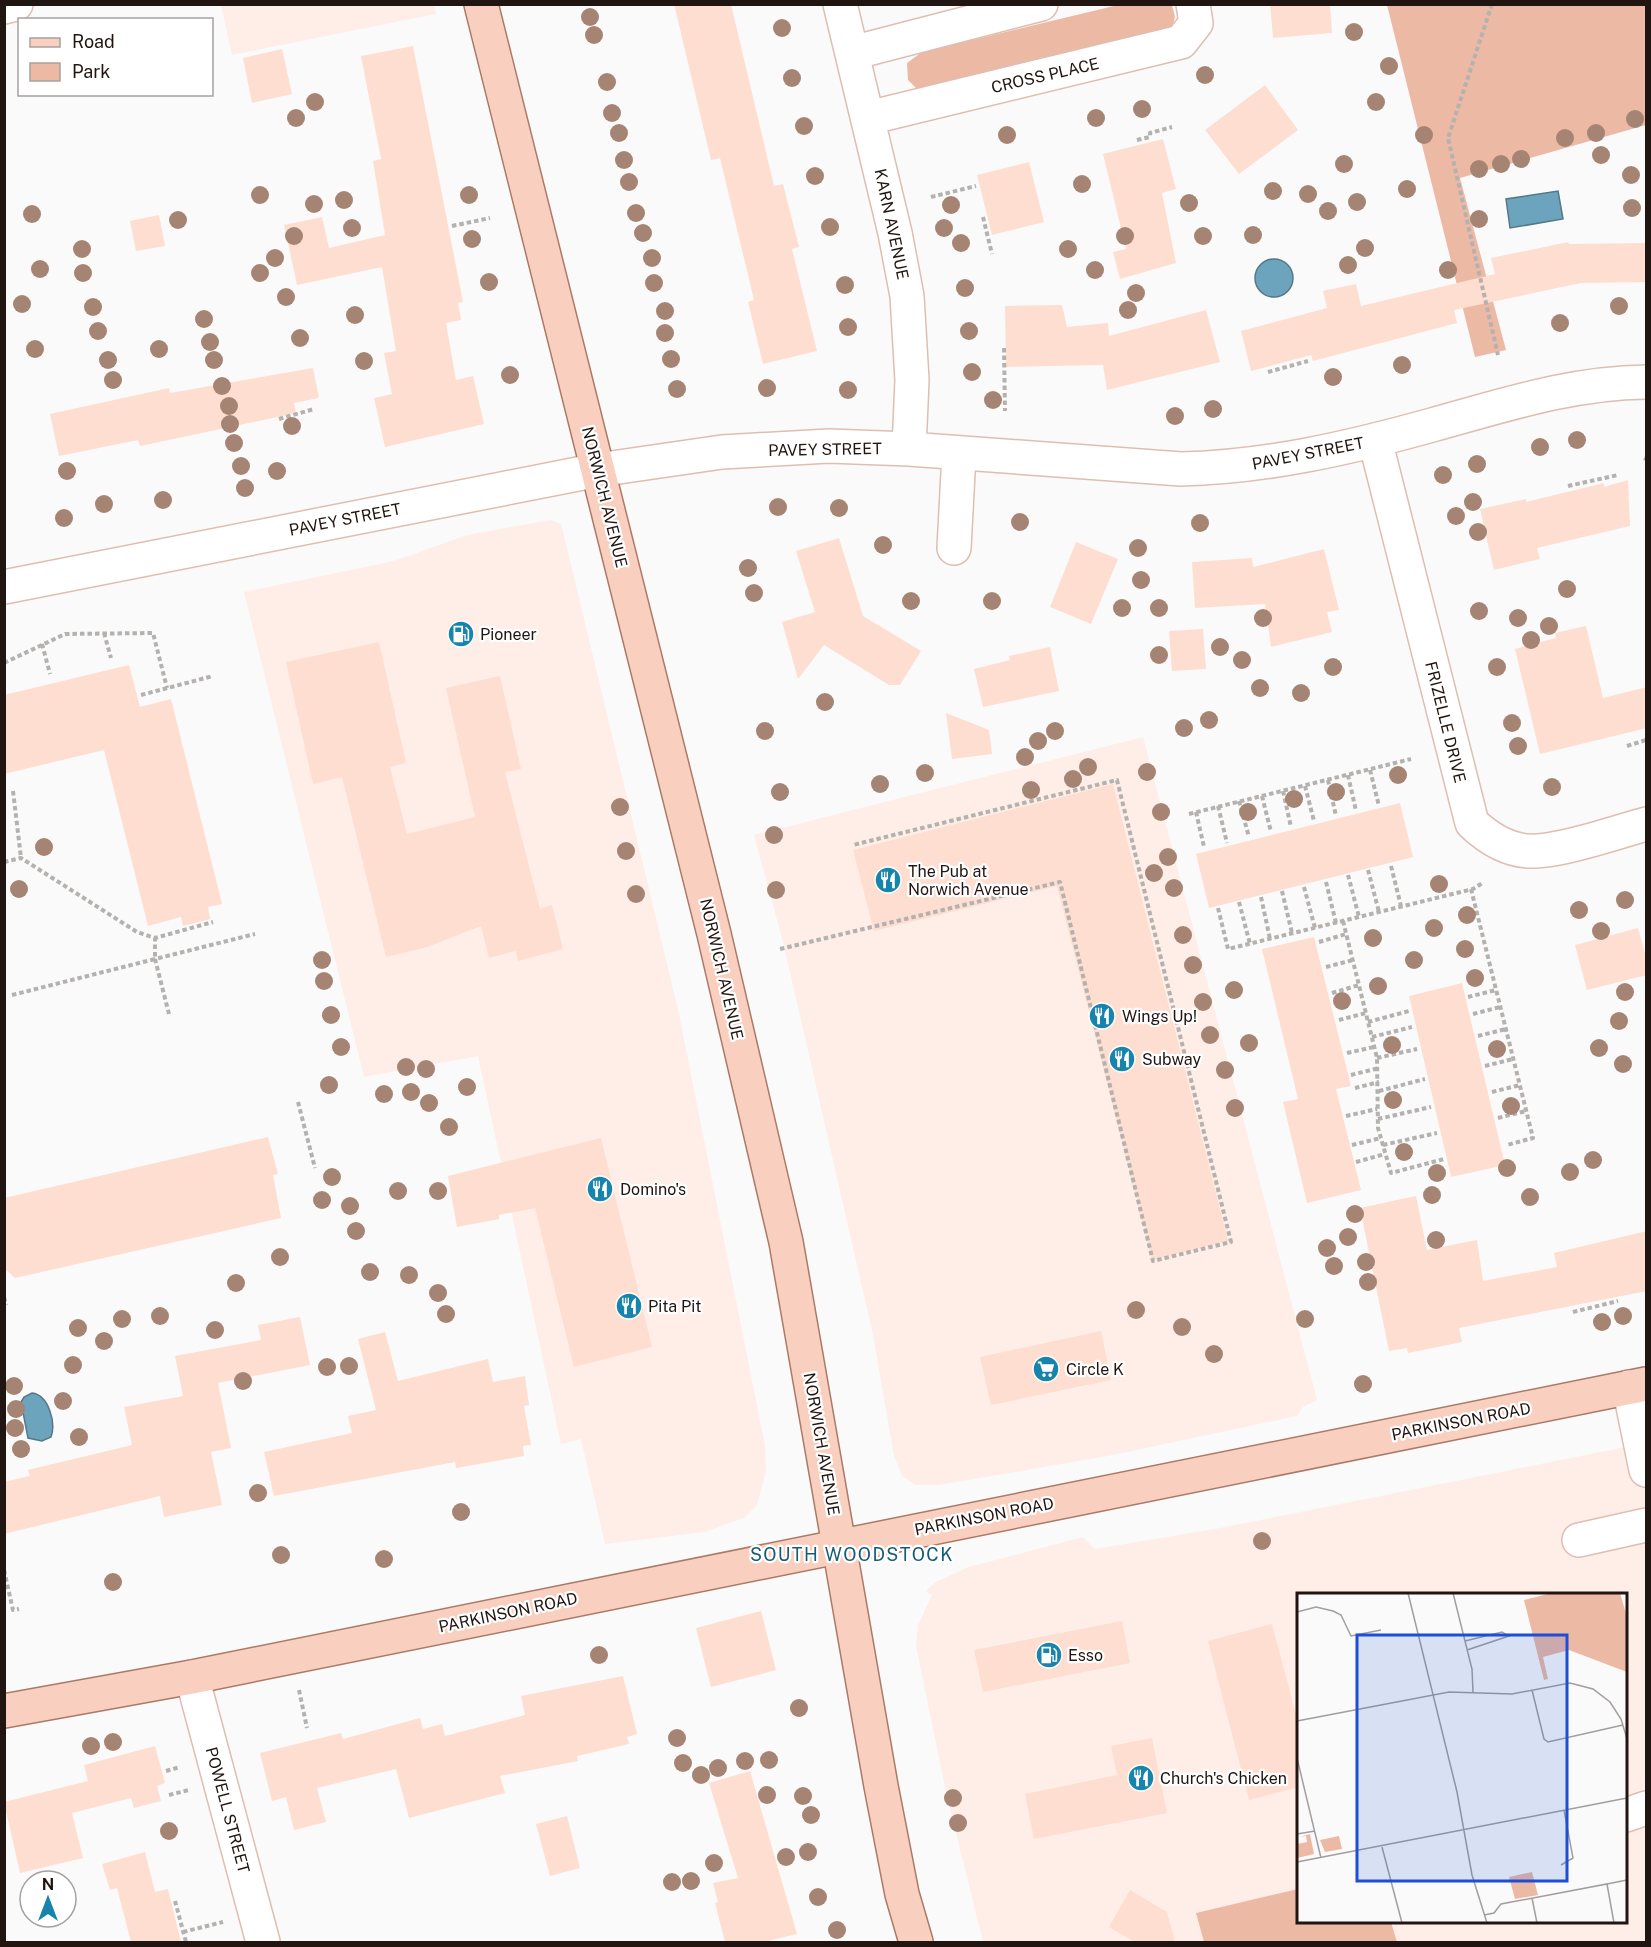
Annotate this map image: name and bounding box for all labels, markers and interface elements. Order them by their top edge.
legend [18,18,213,96]
text: Road [72,31,115,52]
street label: CROSS PLACE [989,54,1101,97]
text: Park [72,61,110,82]
street label: KARN AVENUE [871,167,913,281]
street label: NORWICH AVENUE [578,425,631,570]
street label: PAVEY STREET [1250,433,1366,474]
street label: PAVEY STREET [768,439,883,460]
street label: PAVEY STREET [287,499,403,540]
fuel station icon: Pioneer [446,619,476,649]
place label: Pioneer [480,625,537,644]
street label: FRIZELLE DRIVE [1421,659,1470,785]
place label: The Pub at Norwich Avenue [908,862,1029,899]
restaurant icon: The Pub at Norwich Avenue [873,865,903,895]
street label: NORWICH AVENUE [696,897,747,1042]
restaurant icon: Wings Up! [1087,1001,1117,1031]
place label: Wings Up! [1122,1007,1197,1026]
restaurant icon: Subway [1107,1044,1137,1074]
place label: Subway [1142,1050,1201,1069]
restaurant icon: Domino's [585,1174,615,1204]
place label: Domino's [620,1180,686,1199]
restaurant icon: Pita Pit [614,1291,644,1321]
place label: Pita Pit [648,1297,701,1316]
supermarket icon: Circle K [1031,1354,1061,1384]
place label: Circle K [1066,1360,1124,1379]
street label: NORWICH AVENUE [800,1371,843,1517]
street label: PARKINSON ROAD [1390,1399,1532,1444]
street label: PARKINSON ROAD [913,1494,1055,1539]
district label: SOUTH WOODSTOCK [750,1544,954,1565]
street label: PARKINSON ROAD [437,1588,579,1636]
inset map [1297,1593,1627,1923]
fuel station icon: Esso [1034,1640,1064,1670]
place label: Esso [1068,1646,1103,1665]
street label: POWELL STREET [202,1745,254,1876]
restaurant icon: Church's Chicken [1126,1763,1156,1793]
place label: Church's Chicken [1160,1769,1287,1788]
north arrow [18,1869,78,1929]
text: N [42,1875,54,1894]

